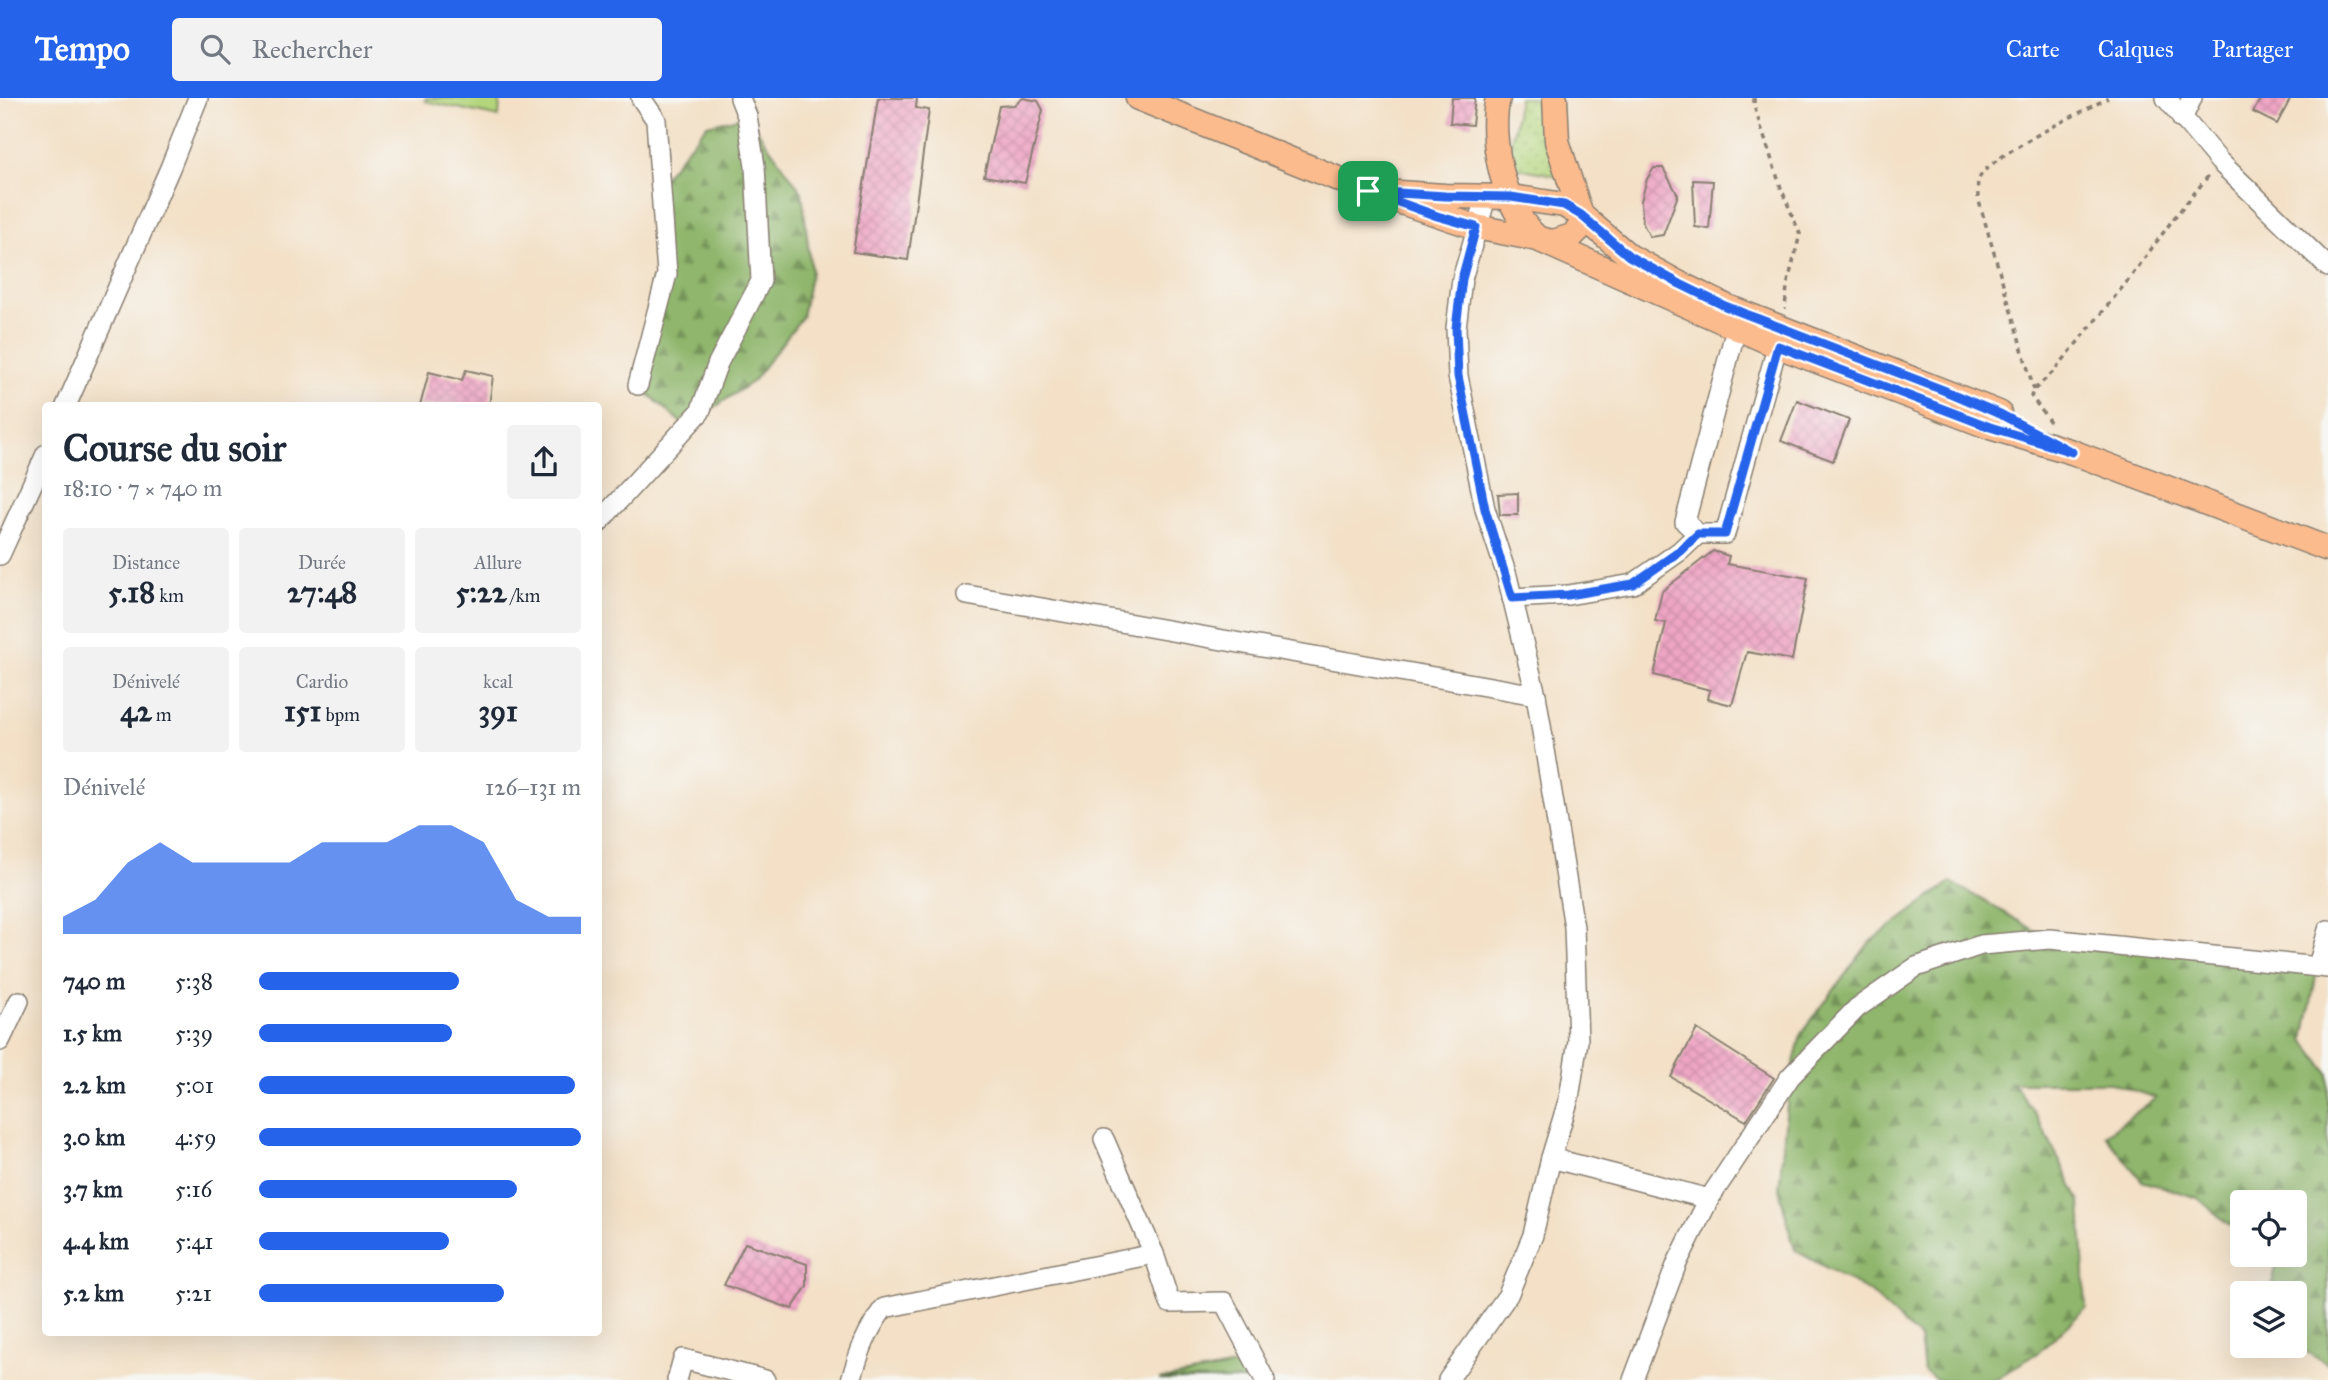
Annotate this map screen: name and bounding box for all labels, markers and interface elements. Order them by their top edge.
search box [172,18,662,81]
text: Tempo [35,29,130,69]
icon: search [196,30,234,68]
text: Rechercher [252,33,373,65]
text: Carte [2006,34,2060,64]
text: Calques [2098,34,2174,64]
text: Partager [2212,34,2293,64]
pin [1338,161,1398,221]
icon: arrive [1349,172,1387,210]
text: Course du soir [63,425,286,471]
button: share [507,425,581,499]
text: 18:10 · 7 × 740 m [63,474,222,502]
text: Distance [112,551,180,574]
text: Durée [298,551,346,574]
text: Allure [474,551,522,574]
text: 5.18 [108,574,155,610]
text: 27:48 [287,574,357,610]
text: 5:22 [456,574,507,610]
text: km [155,584,184,607]
text: /km [507,584,541,607]
text: Dénivelé [112,670,180,693]
text: Cardio [296,670,348,693]
text: kcal [483,670,513,693]
text: 42 [120,693,152,729]
text: 151 [284,693,321,729]
text: 391 [478,693,518,729]
text: m [152,703,172,726]
text: bpm [321,703,360,726]
text: Dénivelé [63,773,145,801]
text: 126–131 m [485,773,581,801]
text: 740 m [63,967,125,995]
text: 5:38 [175,967,213,995]
text: 1.5 km [63,1019,122,1047]
text: 5:39 [175,1019,213,1047]
text: 2.2 km [63,1071,126,1099]
text: 5:01 [175,1071,214,1099]
text: 3.0 km [63,1123,125,1151]
text: 4:59 [175,1123,217,1151]
text: 3.7 km [63,1175,123,1203]
text: 5:16 [175,1175,212,1203]
map controls [2230,1190,2307,1358]
button: locate [2230,1190,2307,1267]
text: 4.4 km [63,1227,129,1255]
text: 5:41 [175,1227,213,1255]
text: 5.2 km [63,1279,124,1307]
text: 5:21 [175,1279,212,1307]
button: layers [2230,1281,2307,1358]

